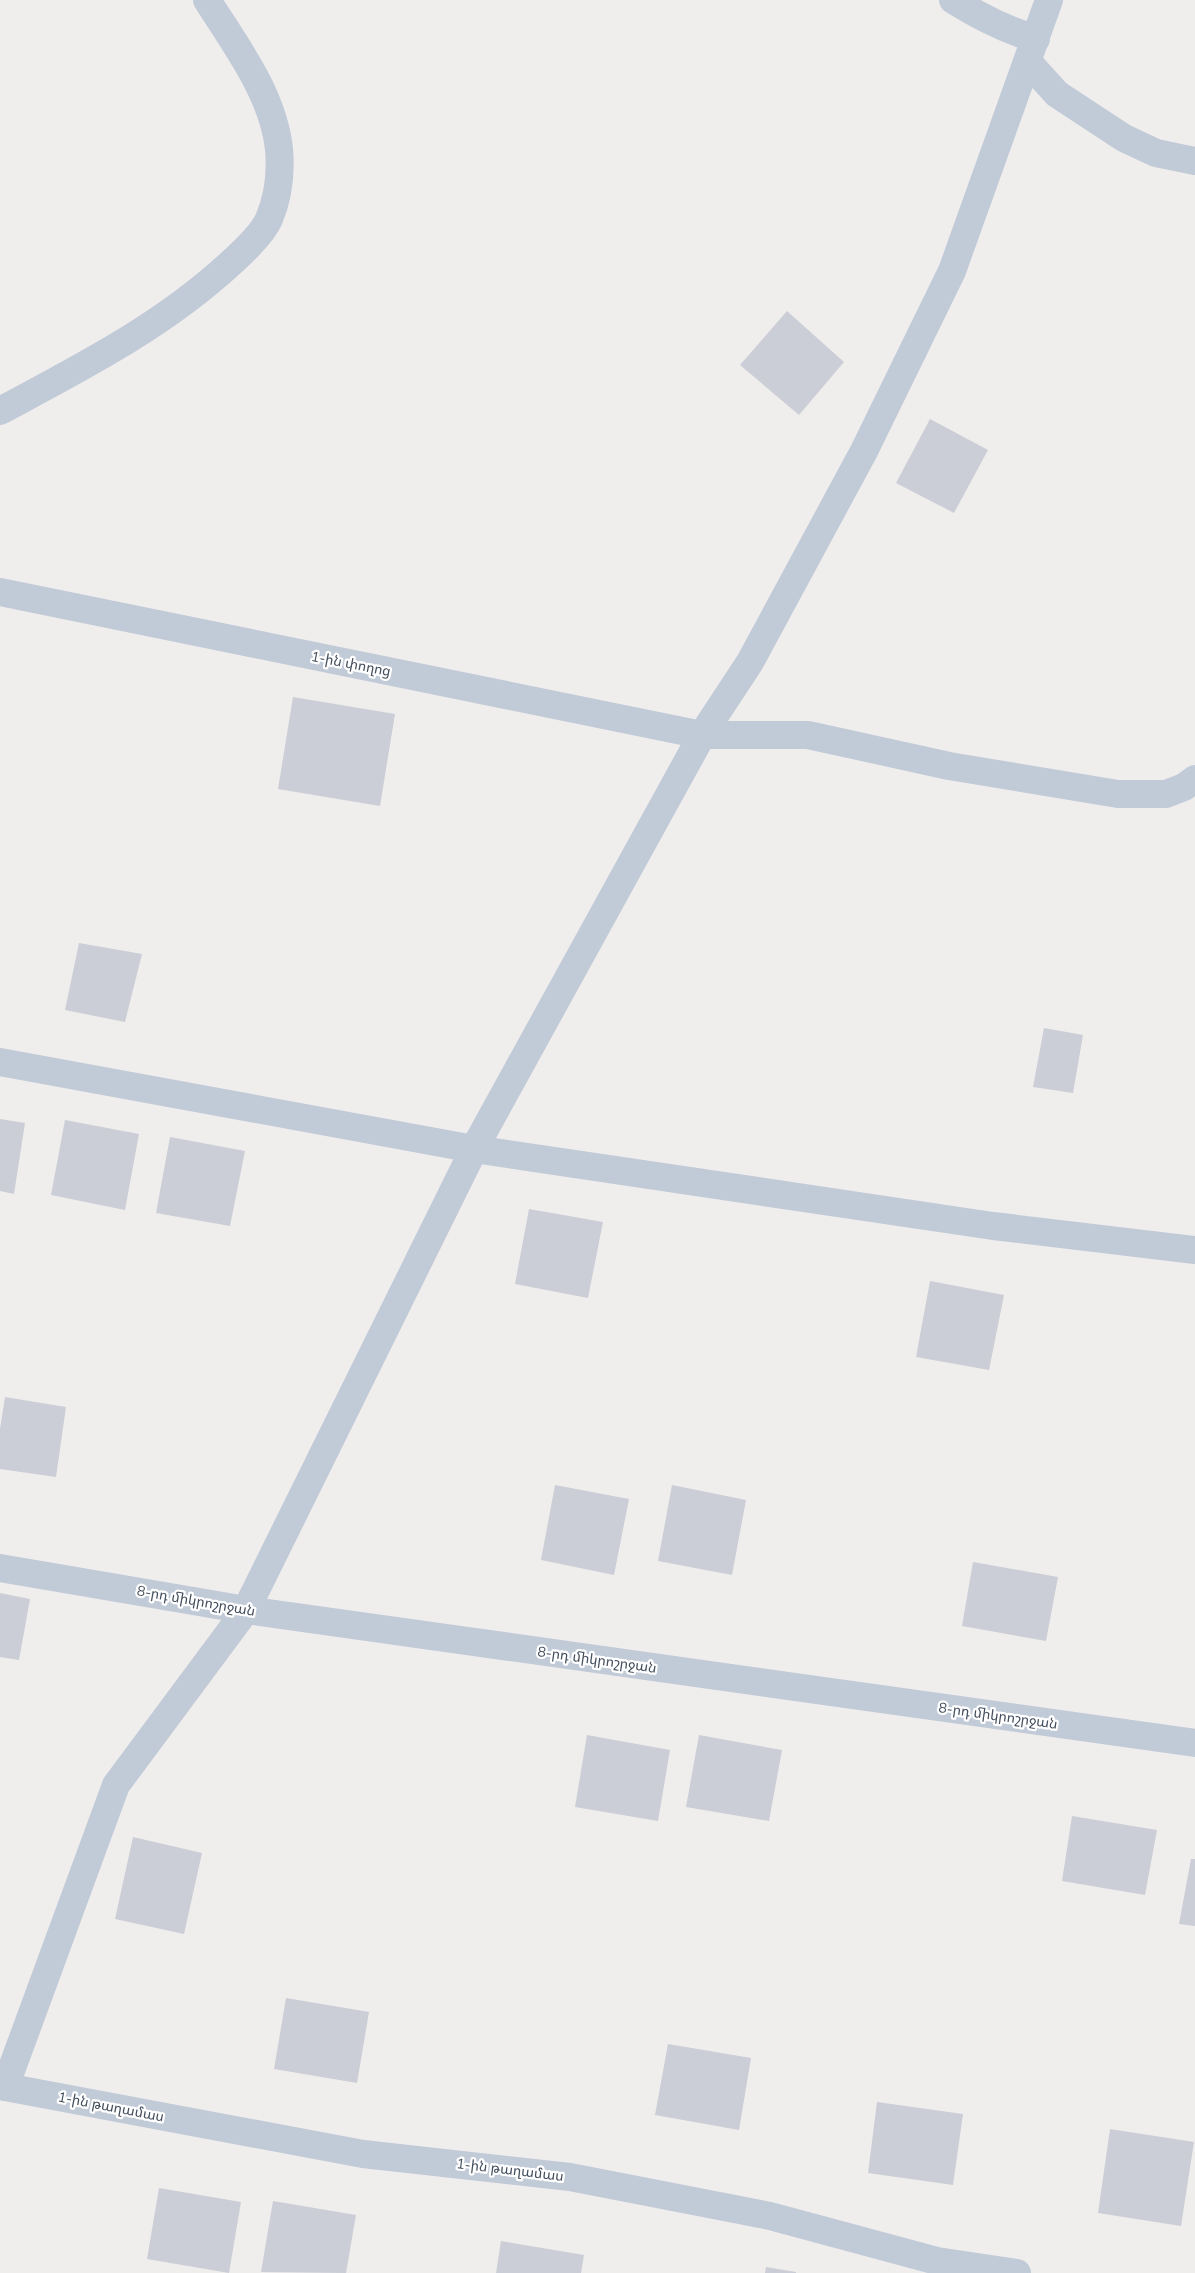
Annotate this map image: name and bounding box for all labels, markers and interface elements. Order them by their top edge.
street label: 1-ին փողոց [310,647,392,681]
street label: 8-րդ միկրոշրջան [135,1581,257,1621]
street label: 8-րդ միկրոշրջան [536,1642,658,1678]
street label: 8-րդ միկրոշրջան [937,1698,1059,1734]
street label: 1-ին թաղամաս [56,2087,166,2127]
street label: 1-ին թաղամաս [455,2154,565,2186]

